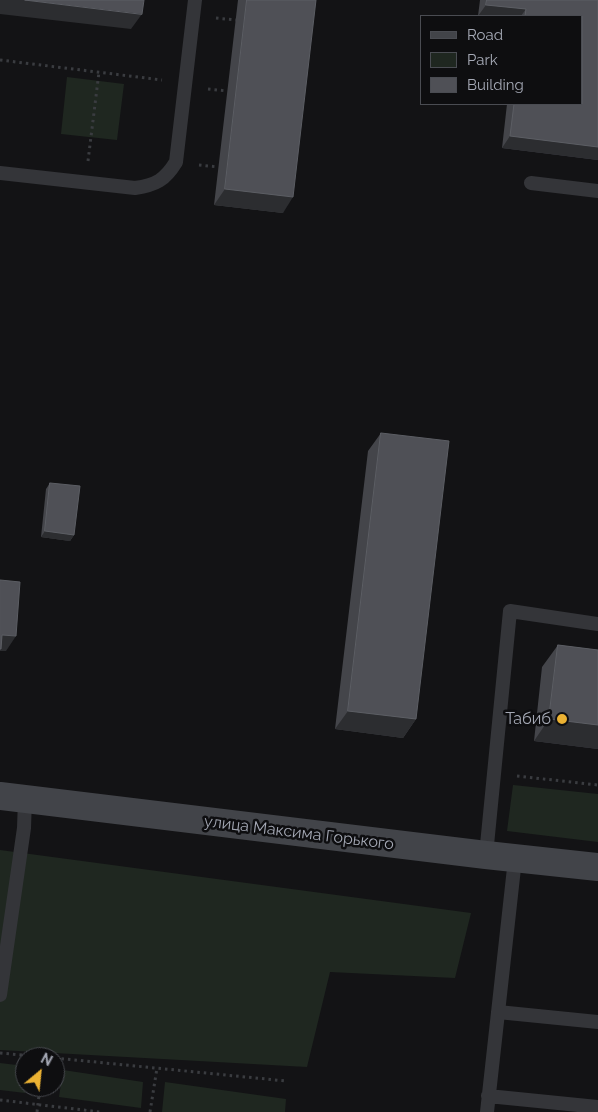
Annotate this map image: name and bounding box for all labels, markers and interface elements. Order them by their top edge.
legend [420,15,583,105]
text: Road [467,26,503,44]
text: Park [467,51,498,69]
text: Building [467,76,524,94]
place label: Табиб [505,709,551,729]
marker: Табиб [555,712,569,726]
street label: улица Максима Горького [203,812,395,854]
north arrow [15,1047,65,1097]
text: N [38,1050,55,1069]

